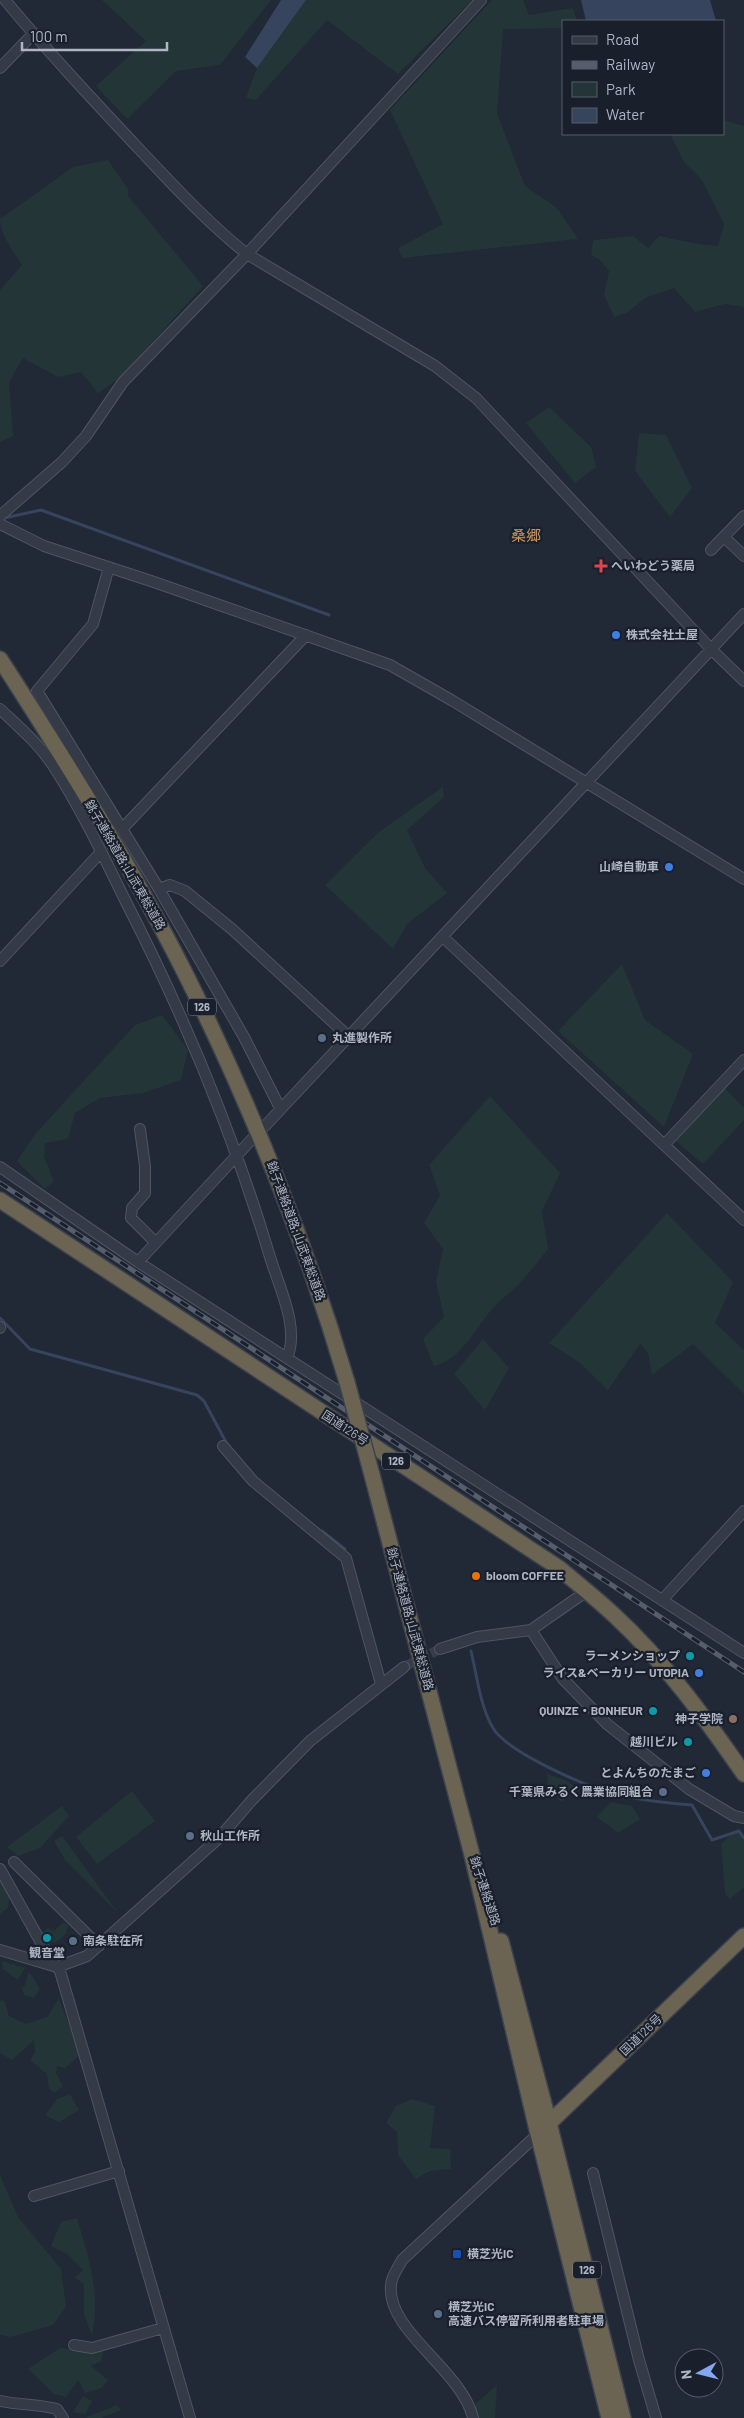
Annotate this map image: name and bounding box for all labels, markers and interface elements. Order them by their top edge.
scale bar [22,20,168,52]
legend [562,20,724,135]
text: 100 m [30,27,68,45]
text: Road [606,30,639,48]
text: Railway [606,55,655,73]
text: Park [606,80,636,98]
text: Water [606,105,645,123]
district label: 桑郷 [511,526,541,544]
place label: へいわどう薬局 [611,558,695,572]
marker: へいわどう薬局 [595,560,607,572]
place label: 株式会社土屋 [626,627,698,641]
marker: 株式会社土屋 [610,629,622,641]
street label: 銚子連絡道路;山武東総道路 [83,797,169,932]
place label: 山崎自動車 [599,859,659,873]
marker: 山崎自動車 [663,861,675,873]
road number: 126 [188,999,216,1016]
place label: 丸進製作所 [332,1030,392,1044]
marker: 丸進製作所 [316,1032,328,1044]
street label: 銚子連絡道路;山武東総道路 [265,1159,329,1302]
street label: 国道126号 [320,1407,372,1447]
road number: 126 [382,1452,410,1470]
street label: 銚子連絡道路;山武東総道路 [385,1546,437,1692]
place label: bloom COFFEE [486,1568,564,1582]
marker: bloom COFFEE [470,1570,482,1582]
place label: ラーメンショップ [584,1648,680,1662]
marker: ラーメンショップ [684,1650,696,1662]
place label: ライス&ベーカリー UTOPIA [542,1665,689,1679]
marker: ライス&ベーカリー UTOPIA [693,1667,705,1679]
place label: QUINZE・BONHEUR [539,1703,643,1717]
marker: QUINZE・BONHEUR [647,1705,659,1717]
place label: 神子学院 [675,1711,723,1725]
marker: 神子学院 [727,1713,739,1725]
place label: 越川ビル [630,1734,678,1748]
marker: 越川ビル [682,1736,694,1748]
place label: とよんちのたまご [600,1765,696,1779]
marker: とよんちのたまご [700,1767,712,1779]
place label: 千葉県みるく農業協同組合 [509,1784,653,1798]
marker: 千葉県みるく農業協同組合 [657,1786,669,1798]
place label: 秋山工作所 [200,1828,260,1842]
marker: 秋山工作所 [184,1830,196,1842]
street label: 銚子連絡道路 [468,1854,504,1927]
marker: 観音堂 [41,1932,53,1944]
place label: 南条駐在所 [83,1933,143,1947]
marker: 南条駐在所 [67,1935,79,1947]
place label: 観音堂 [29,1945,65,1959]
street label: 国道126号 [616,2011,664,2058]
place label: 横芝光IC [467,2246,513,2260]
marker: 横芝光IC [451,2248,463,2260]
road number: 126 [573,2262,601,2278]
place label: 横芝光IC 高速バス停留所利用者駐車場 [448,2299,604,2327]
marker: 横芝光IC 高速バス停留所利用者駐車場 [432,2308,444,2320]
north arrow [674,2348,724,2398]
text: N [677,2369,695,2380]

